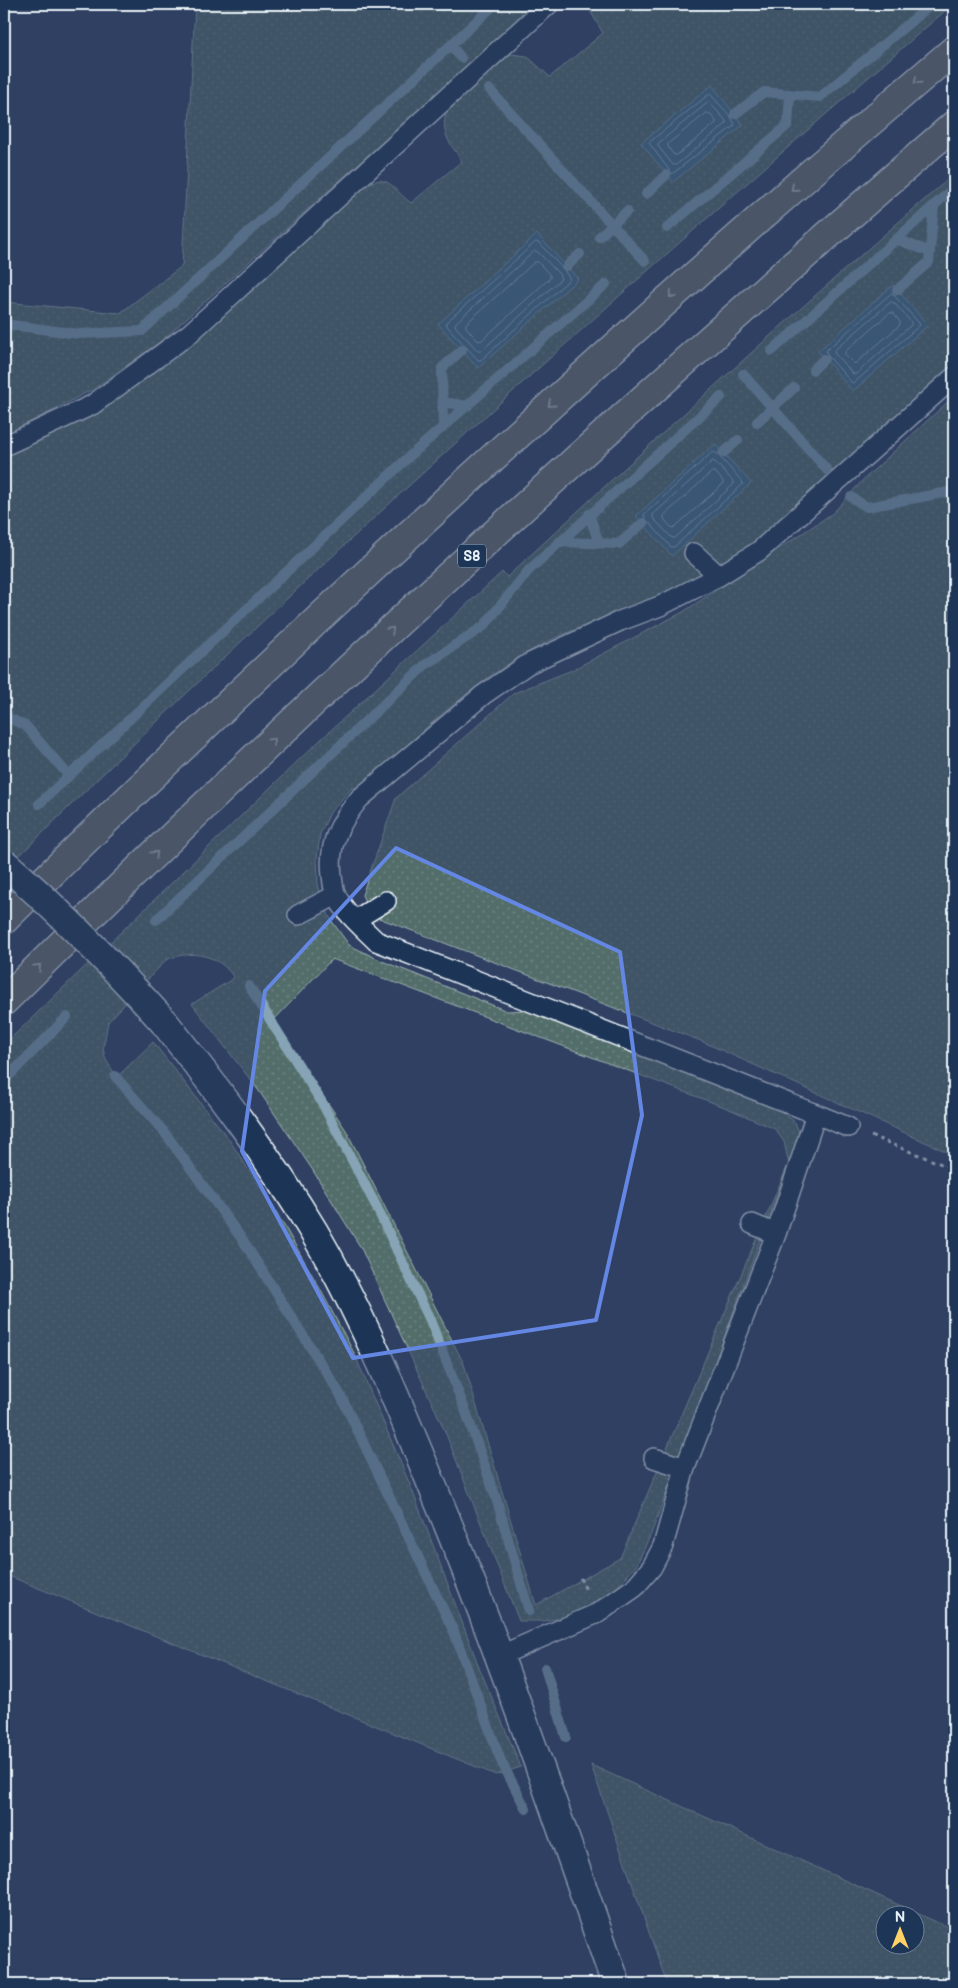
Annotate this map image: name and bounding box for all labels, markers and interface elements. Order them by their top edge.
one-way arrow [914,76,923,84]
one-way arrow [791,182,800,191]
one-way arrow [669,289,678,298]
one-way arrow [548,398,557,407]
road number: S8 [458,544,486,568]
one-way arrow [385,627,394,636]
one-way arrow [267,738,276,747]
one-way arrow [149,851,158,860]
one-way arrow [33,964,42,973]
north arrow [876,1906,926,1956]
text: N [895,1909,905,1926]

